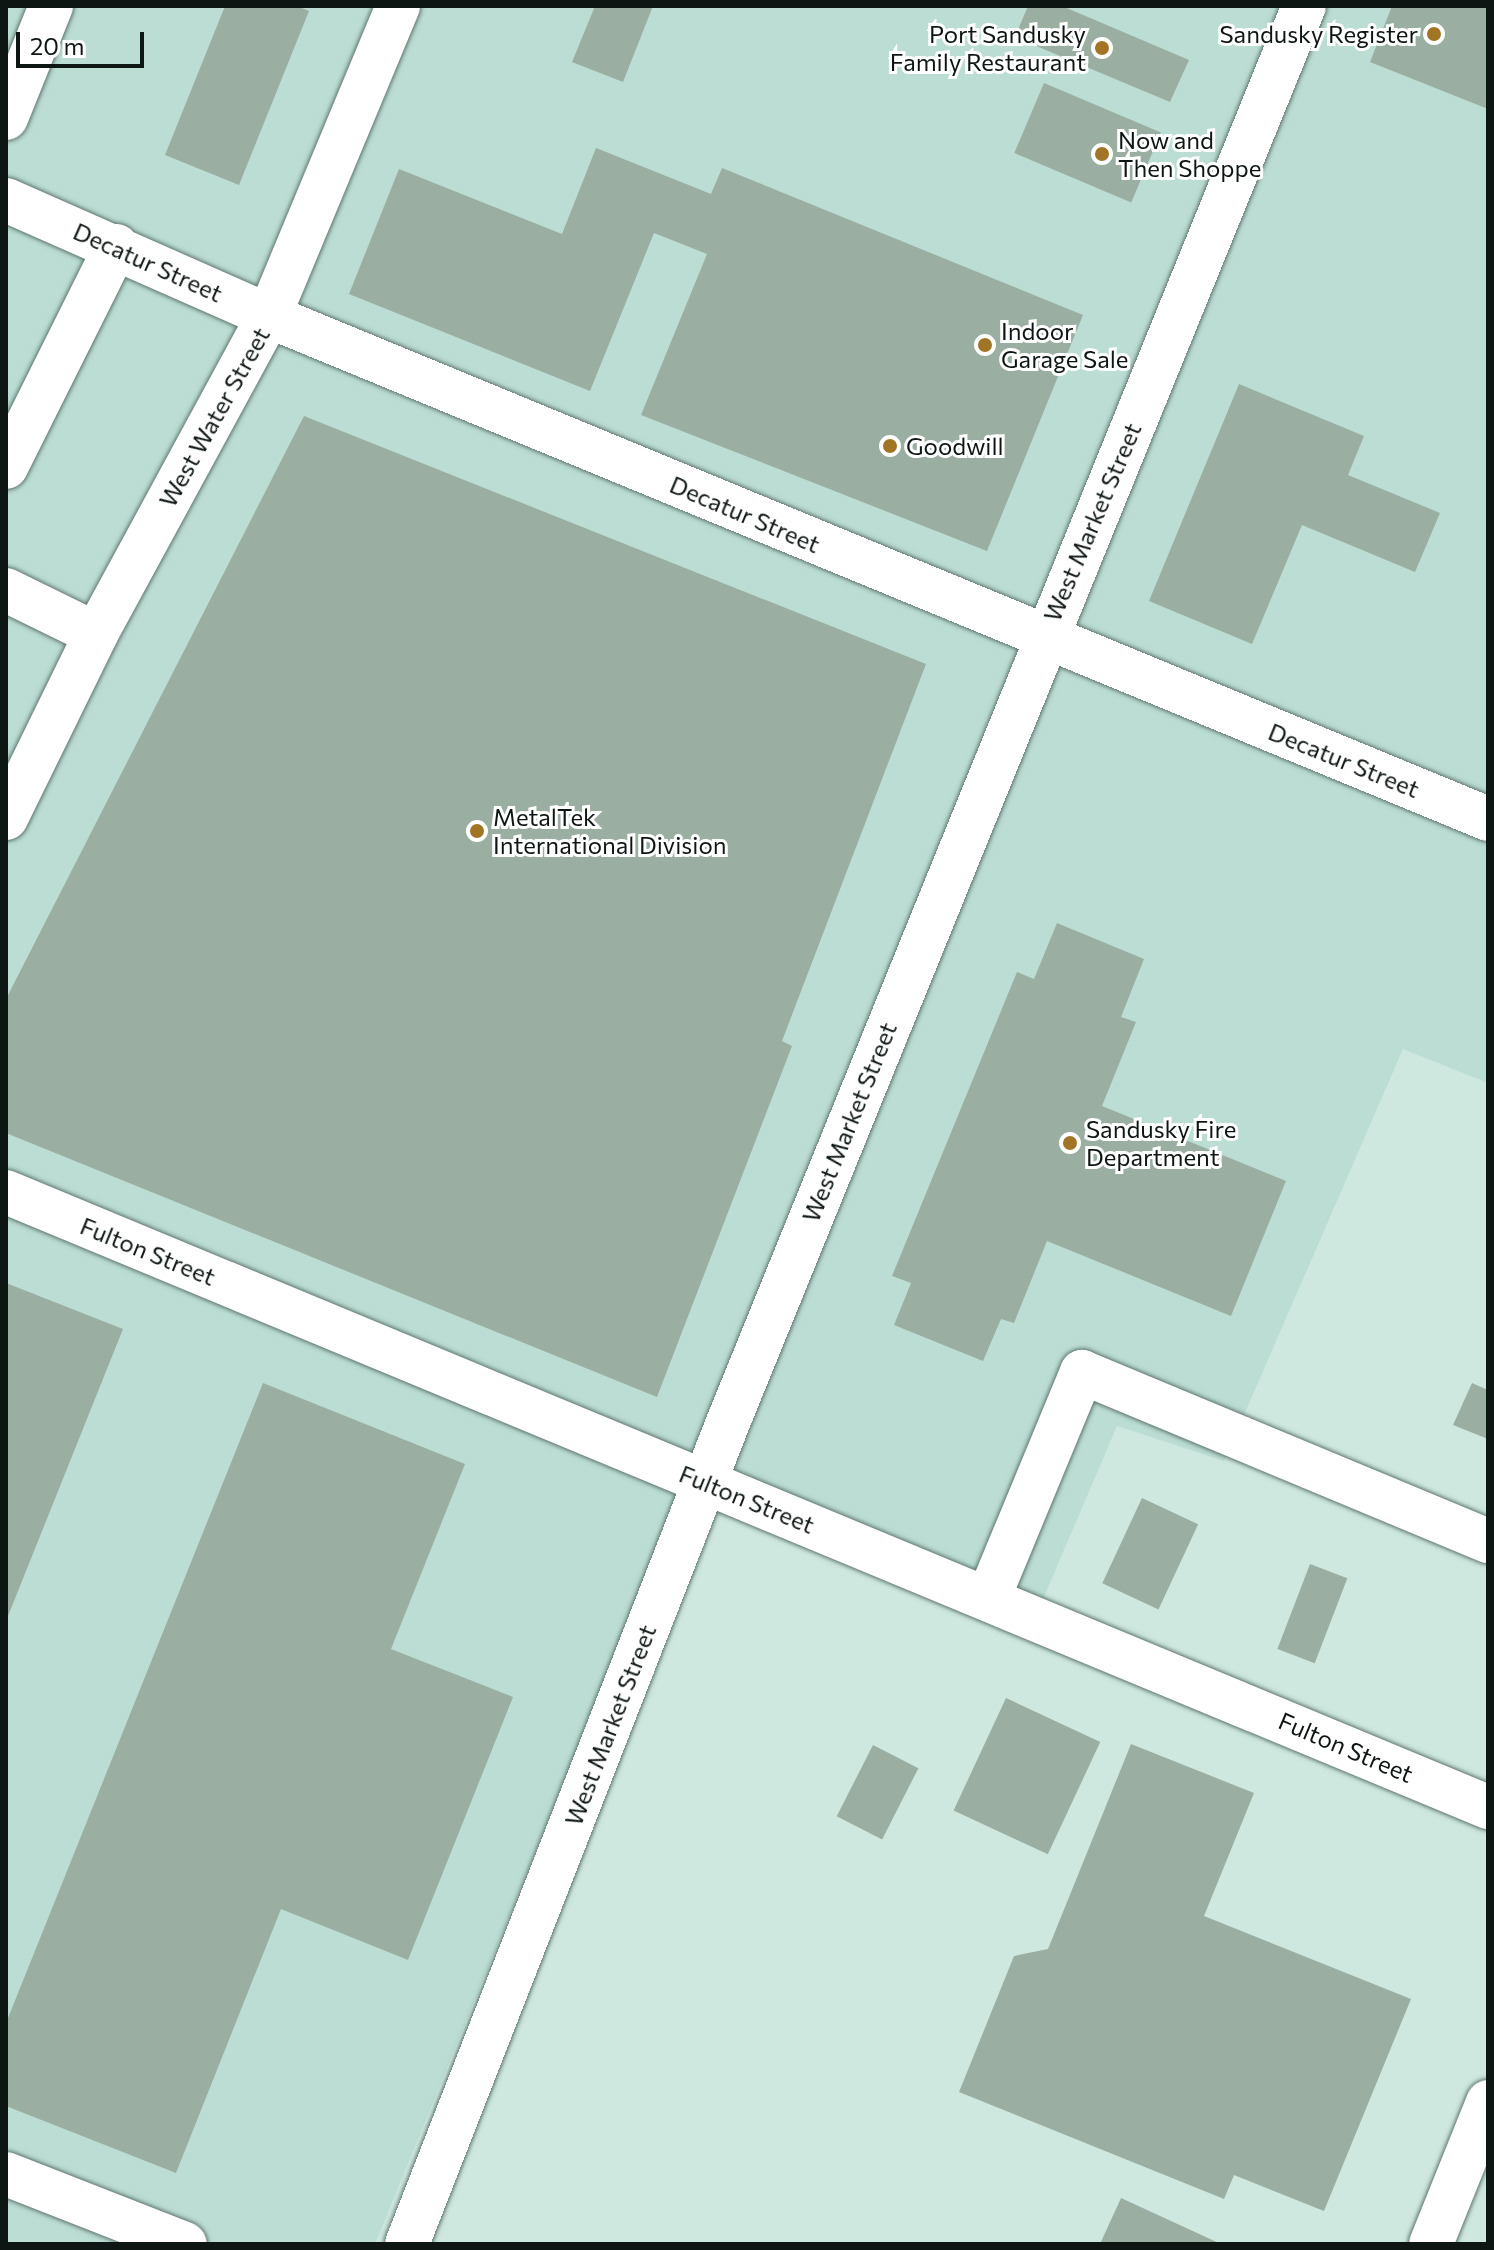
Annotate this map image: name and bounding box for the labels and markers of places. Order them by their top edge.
place label: Port Sandusky Family Restaurant [890,20,1086,76]
place label: Sandusky Register [1220,20,1418,48]
marker: Sandusky Register [1425,25,1443,43]
marker: Port Sandusky Family Restaurant [1093,39,1111,57]
place label: Now and Then Shoppe [1118,126,1261,182]
marker: Now and Then Shoppe [1093,145,1111,163]
place label: Indoor Garage Sale [1001,317,1128,373]
marker: Indoor Garage Sale [976,336,994,354]
place label: Goodwill [906,432,1004,460]
marker: Goodwill [881,437,899,455]
place label: MetalTek International Division [493,803,727,859]
marker: MetalTek International Division [468,822,486,840]
place label: Sandusky Fire Department [1086,1115,1236,1171]
marker: Sandusky Fire Department [1061,1134,1079,1152]

